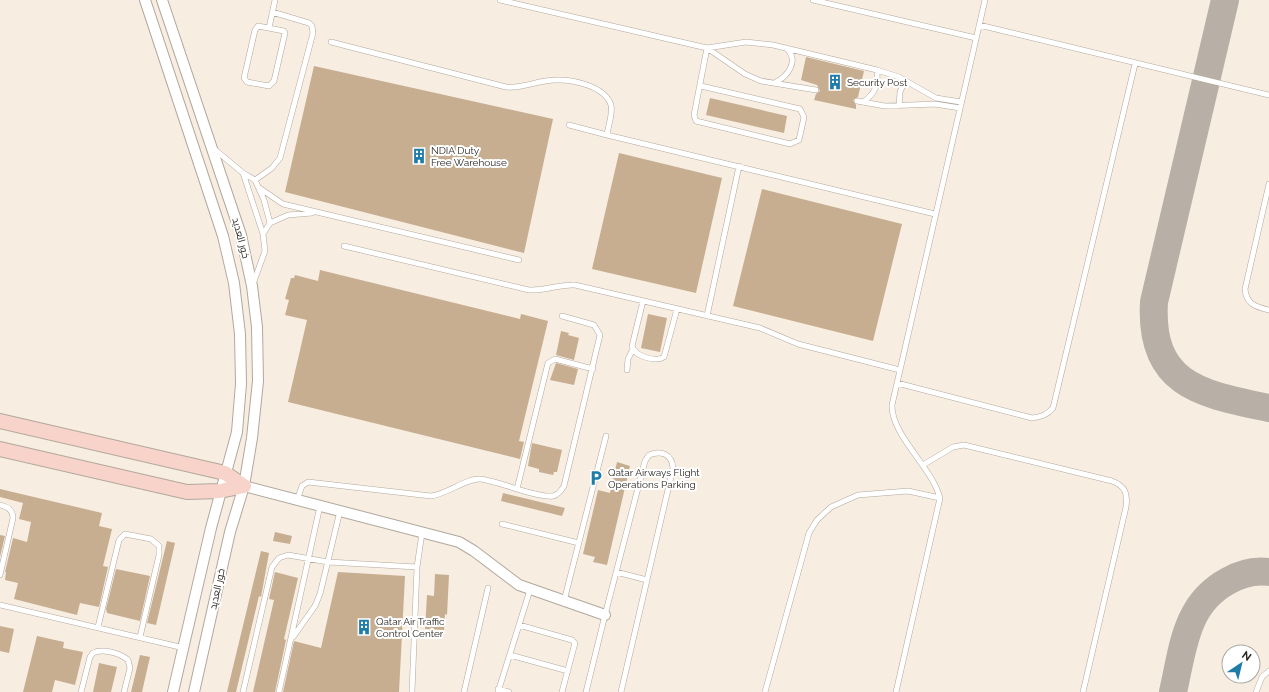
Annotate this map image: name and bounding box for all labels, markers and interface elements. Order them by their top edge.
building icon: Security Post [826,73,844,91]
place label: Security Post [847,77,908,88]
place label: NDIA Duty Free Warehouse [431,145,507,168]
building icon: NDIA Duty Free Warehouse [410,147,428,165]
street label: خور العديد [230,216,252,260]
place label: Qatar Airways Flight Operations Parking [608,467,700,490]
parking icon: Qatar Airways Flight Operations Parking [587,469,605,487]
street label: خور العديد [207,567,227,611]
place label: Qatar Air Traffic Control Center [376,616,445,639]
building icon: Qatar Air Traffic Control Center [355,618,373,636]
north arrow [1221,644,1261,684]
text: N [1239,648,1254,664]

